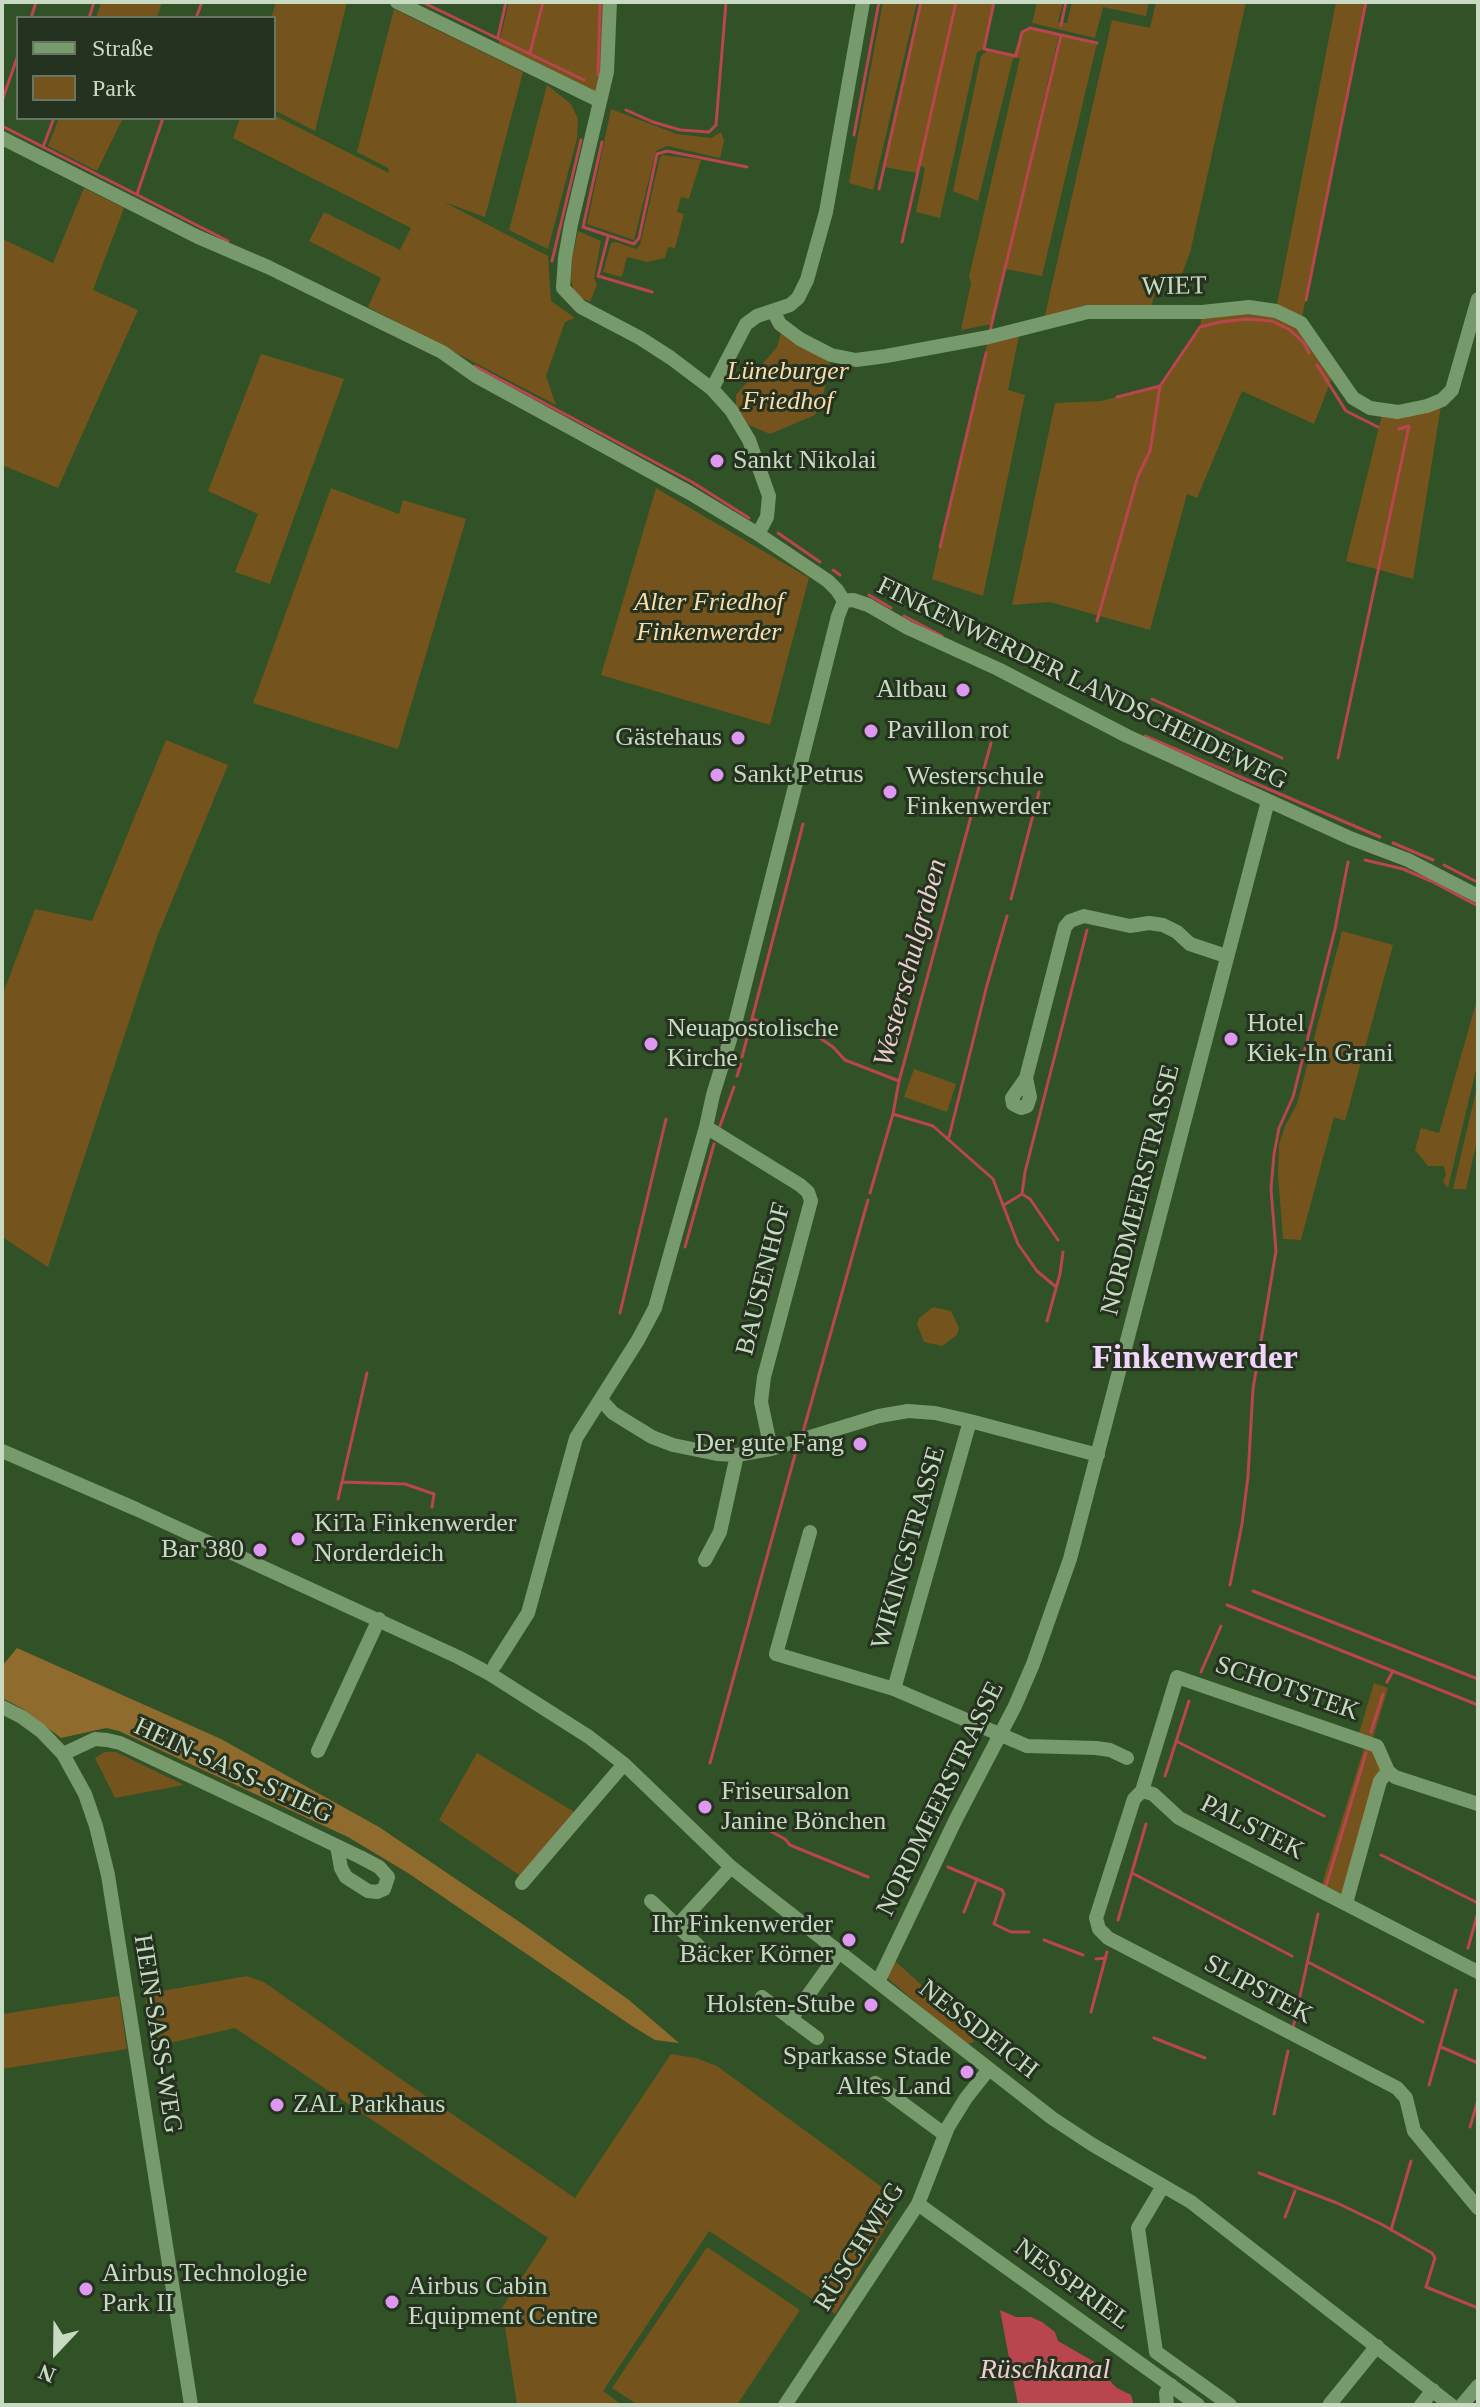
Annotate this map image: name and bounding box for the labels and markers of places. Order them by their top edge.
place label: Sankt Nikolai [733,445,877,477]
marker: Sankt Nikolai [708,452,726,470]
place label: Altbau [876,674,947,706]
marker: Altbau [954,681,972,699]
place label: Pavillon rot [887,715,1009,747]
place label: Gästehaus [615,722,722,754]
marker: Pavillon rot [862,722,880,740]
marker: Gästehaus [729,729,747,747]
place label: Sankt Petrus [733,759,864,791]
place label: Westerschule Finkenwerder [906,761,1050,822]
marker: Sankt Petrus [708,766,726,784]
marker: Westerschule Finkenwerder [881,783,899,801]
place label: Hotel Kiek-In Grani [1247,1008,1394,1070]
place label: Neuapostolische Kirche [667,1013,839,1074]
marker: Hotel Kiek-In Grani [1222,1030,1240,1048]
marker: Neuapostolische Kirche [642,1035,660,1053]
place label: Der gute Fang [695,1428,844,1460]
marker: Der gute Fang [851,1435,869,1453]
place label: KiTa Finkenwerder Norderdeich [314,1508,517,1570]
marker: KiTa Finkenwerder Norderdeich [289,1530,307,1548]
place label: Bar 380 [161,1534,244,1566]
marker: Bar 380 [251,1541,269,1559]
place label: Friseursalon Janine Bönchen [721,1776,886,1838]
marker: Friseursalon Janine Bönchen [696,1798,714,1816]
place label: Ihr Finkenwerder Bäcker Körner [652,1909,833,1970]
marker: Ihr Finkenwerder Bäcker Körner [840,1931,858,1949]
place label: Holsten-Stube [706,1989,855,2021]
marker: Holsten-Stube [862,1996,880,2014]
place label: Sparkasse Stade Altes Land [783,2041,951,2102]
marker: Sparkasse Stade Altes Land [958,2063,976,2081]
place label: ZAL Parkhaus [293,2089,445,2121]
marker: ZAL Parkhaus [268,2096,286,2114]
place label: Airbus Technologie Park II [102,2258,307,2320]
place label: Airbus Cabin Equipment Centre [408,2271,598,2332]
marker: Airbus Technologie Park II [77,2280,95,2298]
marker: Airbus Cabin Equipment Centre [383,2293,401,2311]

